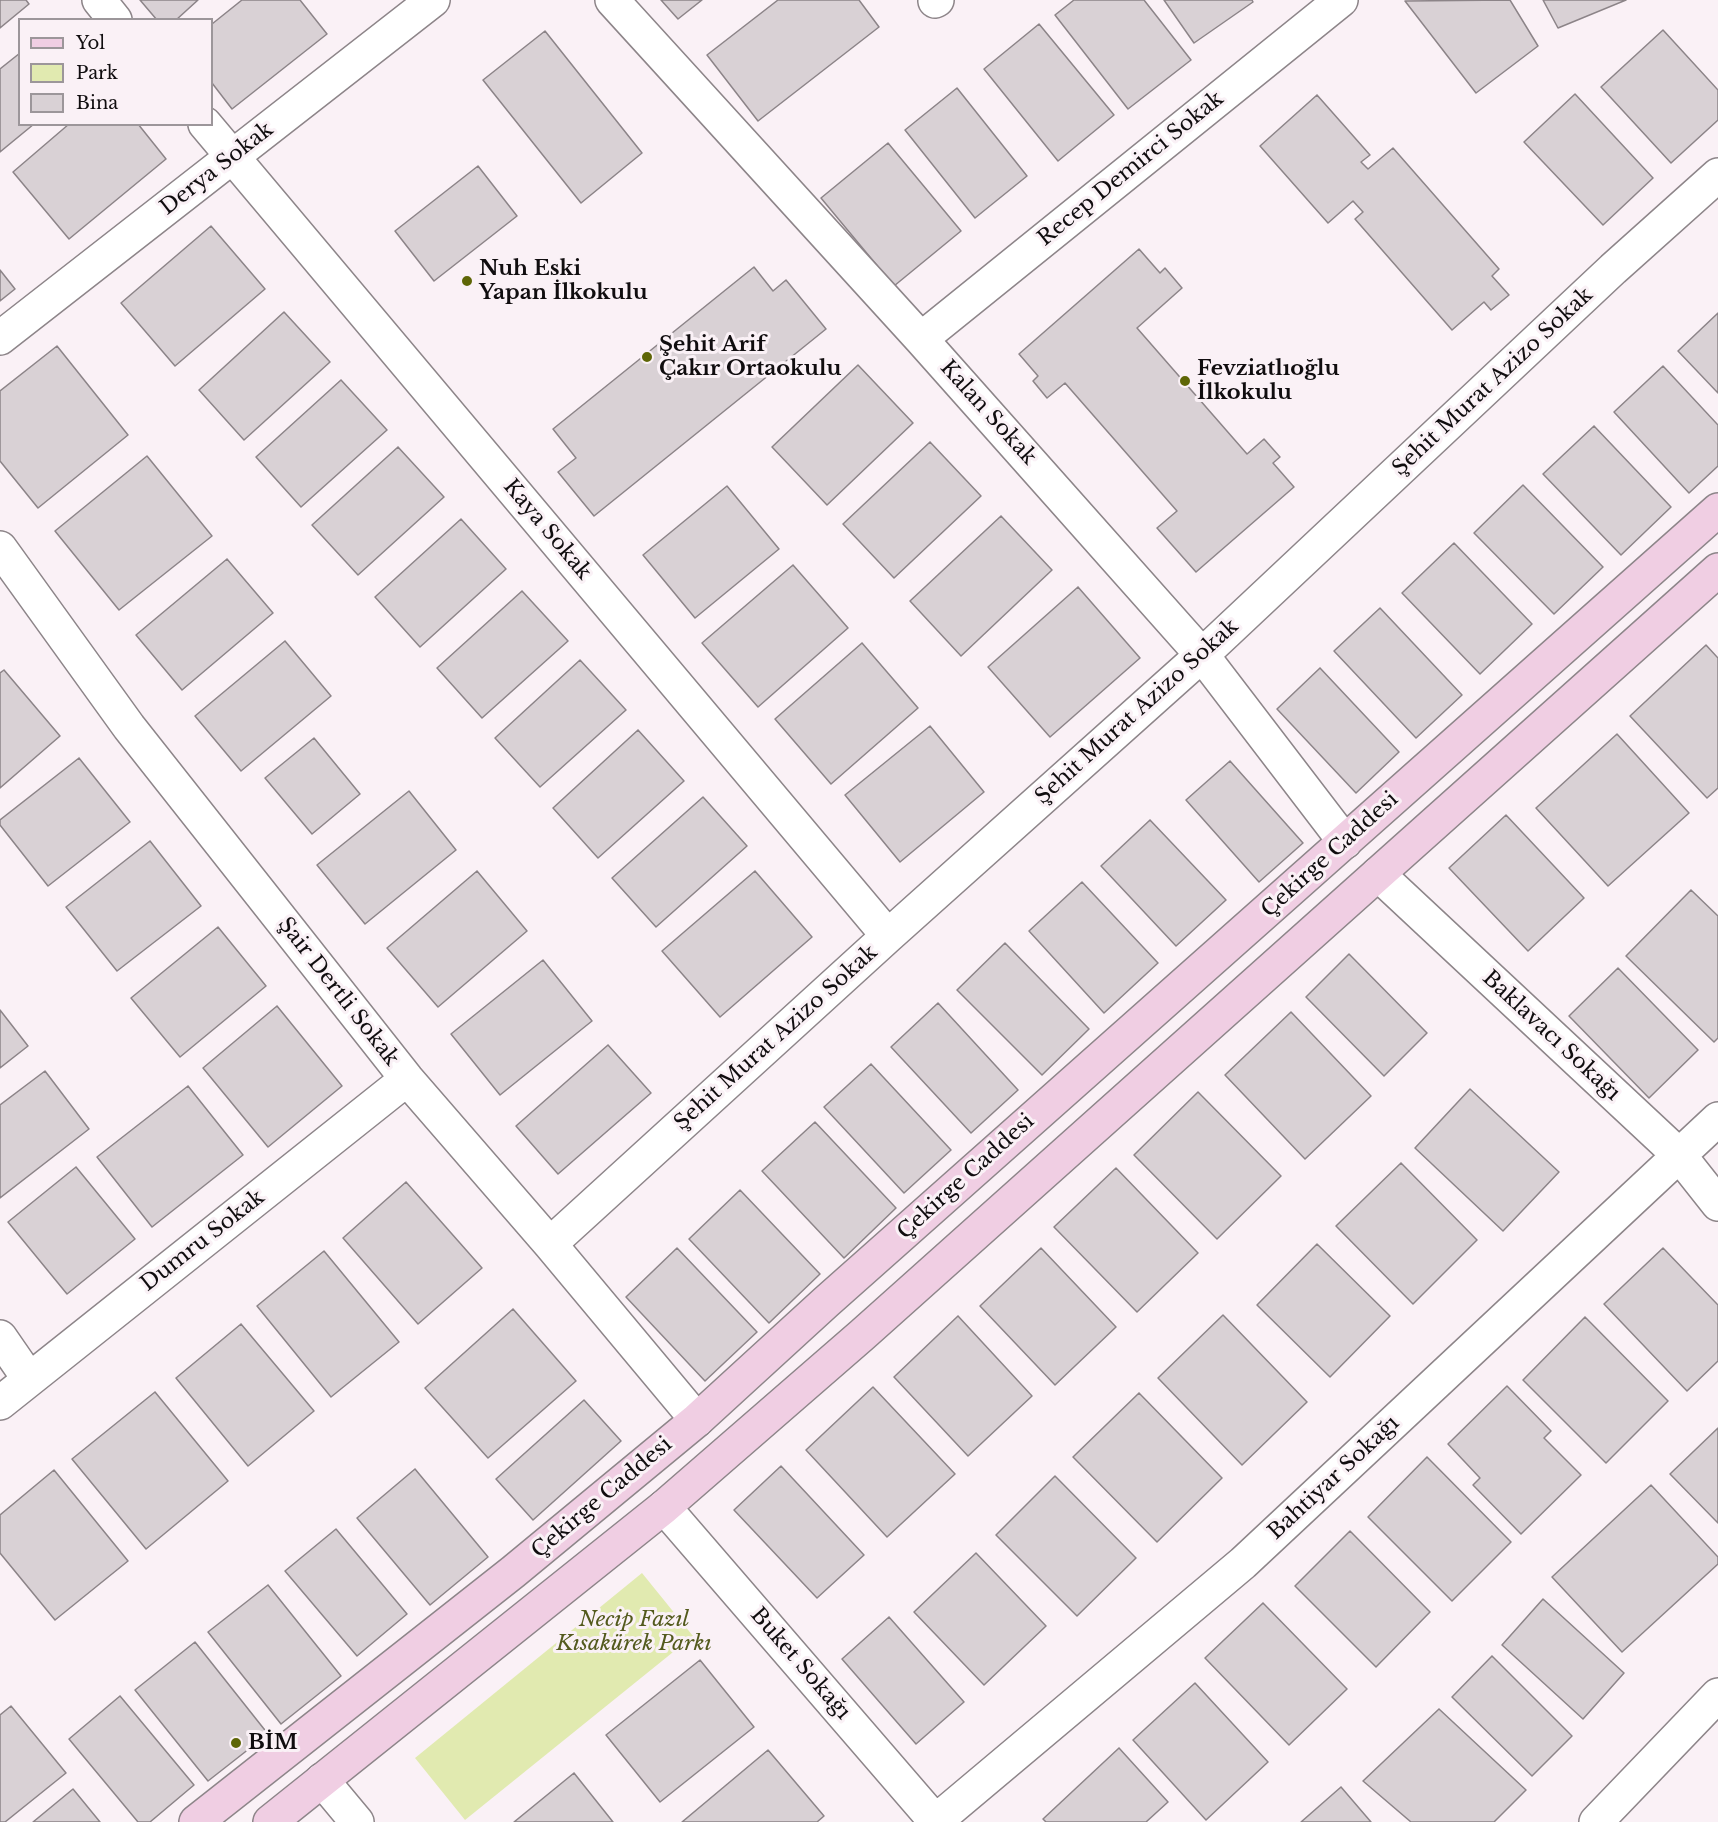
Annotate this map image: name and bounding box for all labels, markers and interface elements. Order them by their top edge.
legend [18,18,213,126]
text: Yol [76,32,105,54]
text: Park [76,62,118,84]
street label: Recep Demirci Sokak [1033,86,1229,252]
text: Bina [76,92,118,114]
street label: Derya Sokak [156,117,278,221]
place label: Nuh Eski Yapan İlkokulu [479,256,648,306]
marker: Nuh Eski Yapan İlkokulu [460,274,474,288]
street label: Şehit Murat Azizo Sokak [1388,283,1598,481]
place label: Şehit Arif Çakır Ortaokulu [659,332,841,382]
marker: Şehit Arif Çakır Ortaokulu [640,350,654,364]
street label: Kalan Sokak [935,356,1041,470]
place label: Fevziatlıoğlu İlkokulu [1197,356,1339,406]
marker: Fevziatlıoğlu İlkokulu [1178,374,1192,388]
street label: Kaya Sokak [498,475,596,585]
street label: Şehit Murat Azizo Sokak [1030,614,1244,810]
street label: Çekirge Caddesi [1257,787,1403,923]
street label: Şair Dertli Sokak [272,913,404,1071]
street label: Şehit Murat Azizo Sokak [669,940,883,1136]
street label: Baklavacı Sokağı [1477,966,1625,1106]
street label: Çekirge Caddesi [893,1109,1039,1245]
street label: Dumru Sokak [136,1185,270,1297]
street label: Bahtiyar Sokağı [1263,1411,1405,1545]
street label: Çekirge Caddesi [527,1432,677,1564]
street label: Buket Sokağı [745,1603,855,1725]
park label: Necip Fazıl Kısakürek Parkı [556,1607,712,1657]
place label: BİM [248,1730,298,1756]
marker: BİM [229,1736,243,1750]

